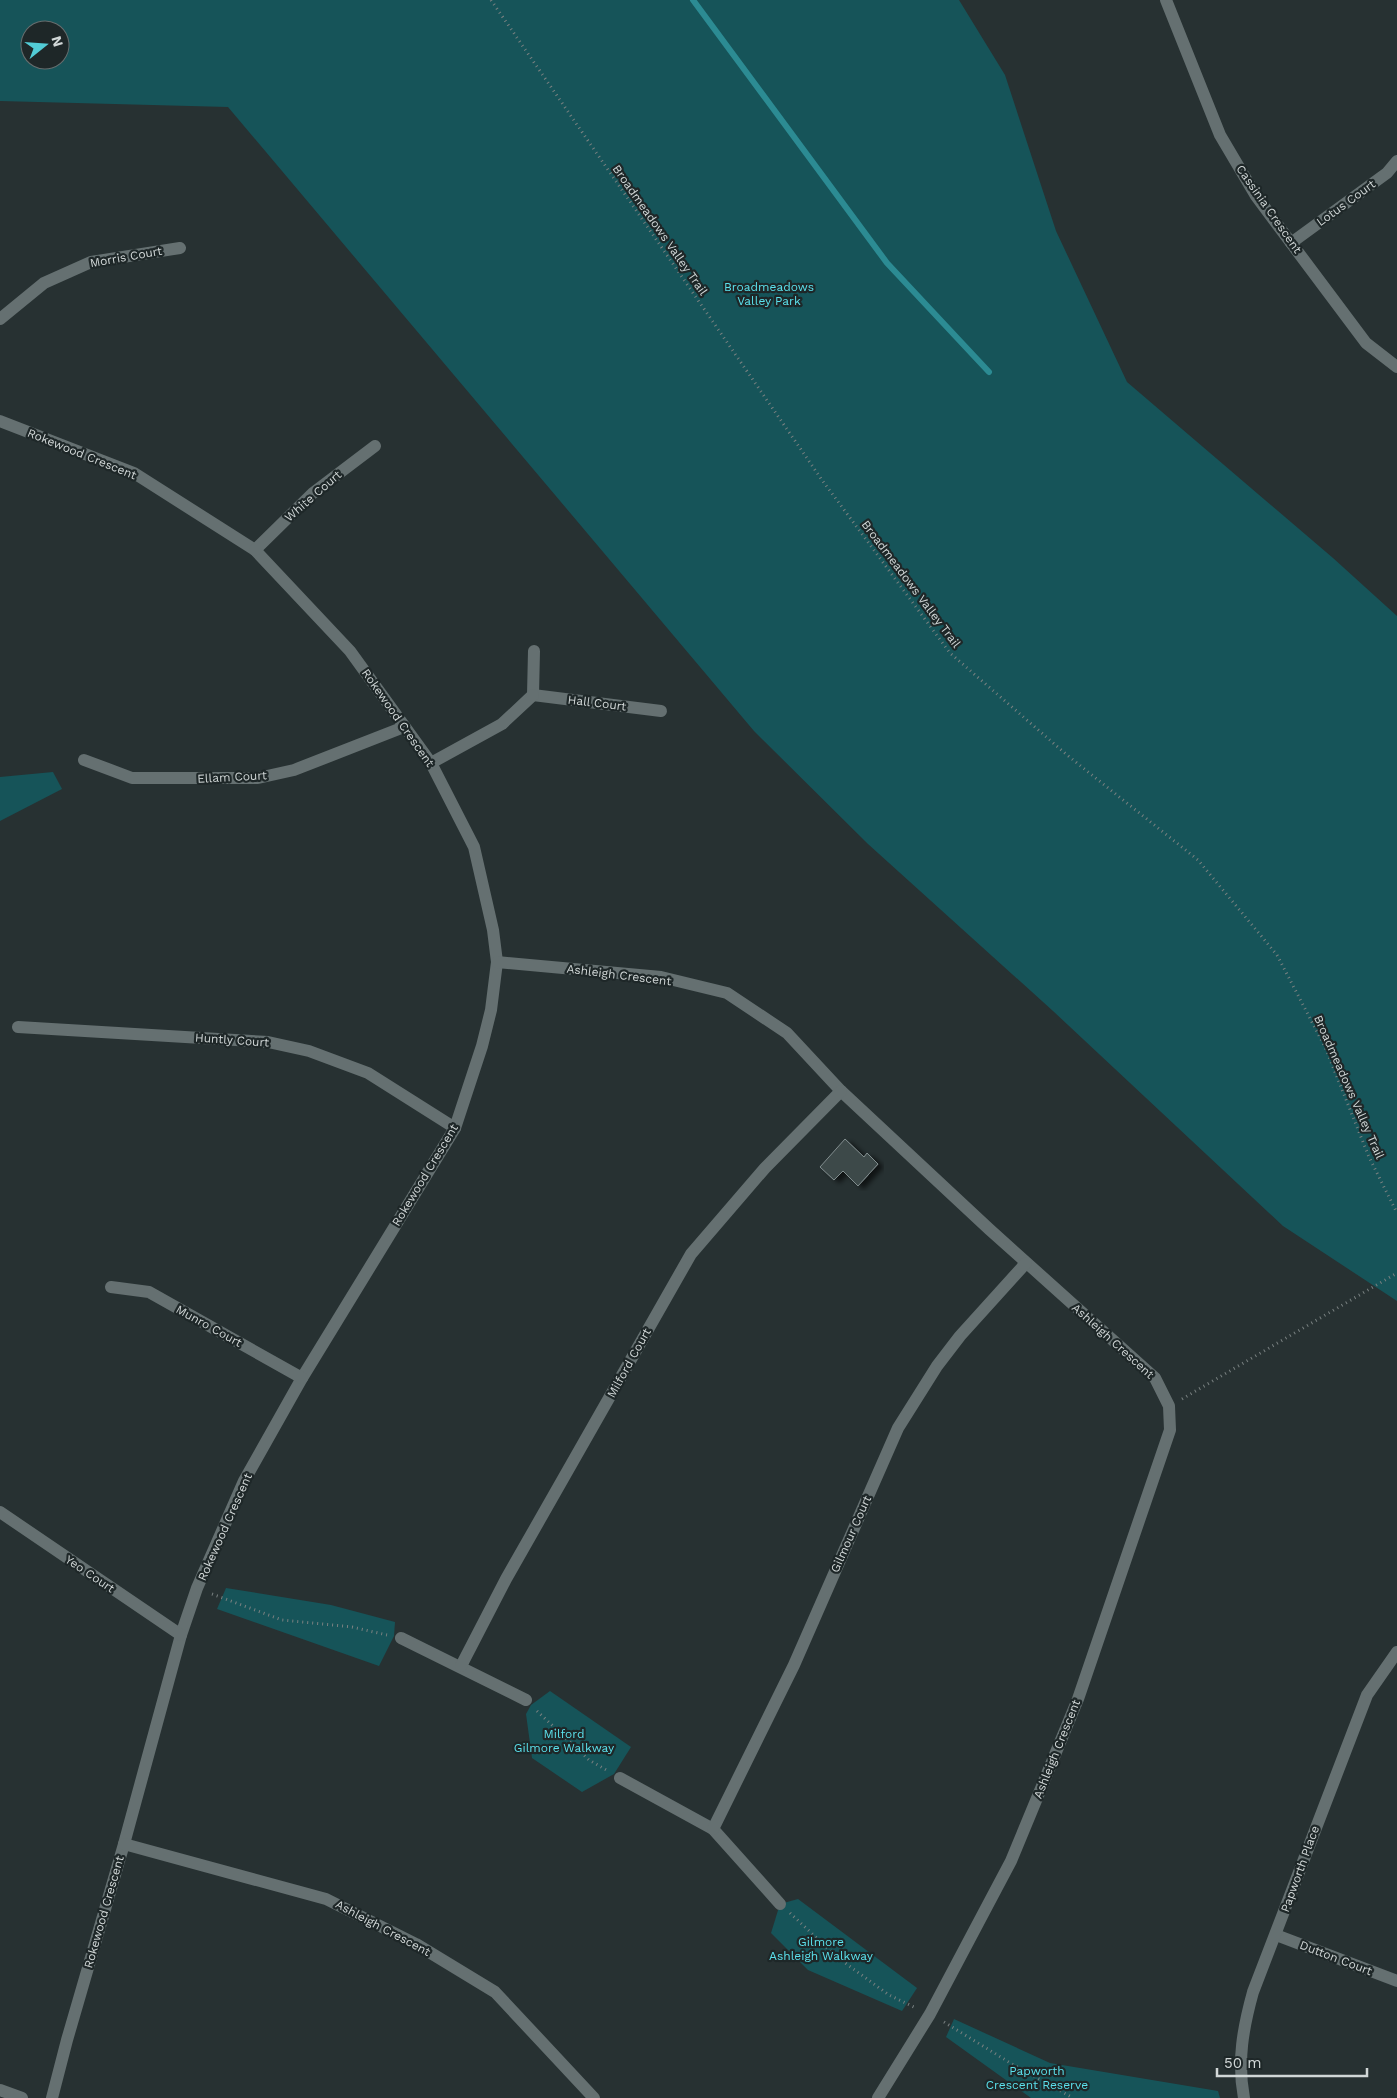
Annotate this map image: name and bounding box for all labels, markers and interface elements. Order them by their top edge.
north arrow [20,20,70,70]
text: N [48,34,67,48]
street label: Broadmeadows Valley Trail [610,162,711,298]
street label: Cassinia Crescent [1233,162,1305,256]
street label: Lotus Court [1314,177,1378,229]
street label: Morris Court [89,244,163,270]
park label: Broadmeadows Valley Park [724,280,814,308]
street label: Rokewood Crescent [25,426,139,482]
street label: White Court [282,468,344,524]
street label: Broadmeadows Valley Trail [858,518,964,651]
street label: Rokewood Crescent [359,666,437,770]
street label: Hall Court [567,692,627,714]
street label: Ellam Court [197,768,267,786]
street label: Ashleigh Crescent [566,962,672,988]
street label: Broadmeadows Valley Trail [1311,1013,1387,1161]
street label: Huntly Court [194,1030,270,1050]
street label: Rokewood Crescent [389,1122,461,1228]
street label: Ashleigh Crescent [1069,1300,1157,1382]
street label: Munro Court [174,1302,244,1350]
street label: Milford Court [604,1326,654,1400]
street label: Rokewood Crescent [195,1471,255,1583]
street label: Gilmour Court [828,1493,874,1575]
street label: Yeo Court [63,1552,117,1596]
street label: Ashleigh Crescent [1031,1697,1083,1801]
park label: Milford Gilmore Walkway [514,1727,615,1755]
street label: Papworth Place [1278,1824,1322,1914]
street label: Rokewood Crescent [81,1854,127,1970]
street label: Ashleigh Crescent [333,1897,433,1959]
park label: Gilmore Ashleigh Walkway [769,1935,874,1963]
street label: Dutton Court [1298,1938,1374,1978]
scale bar [1217,2046,1367,2078]
text: 50 m [1224,2054,1261,2072]
park label: Papworth Crescent Reserve [986,2064,1088,2092]

